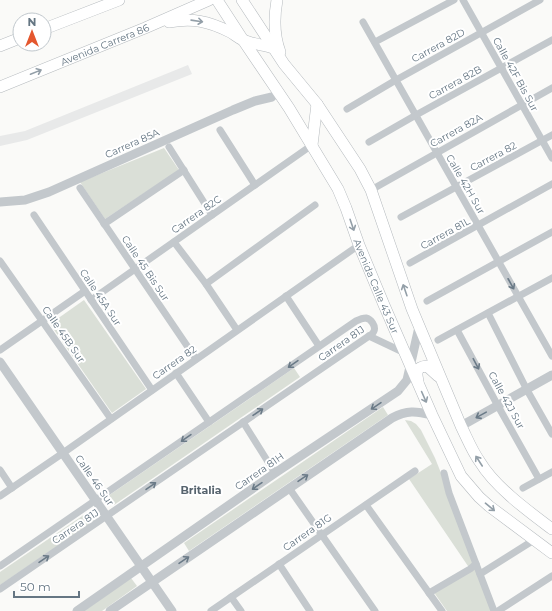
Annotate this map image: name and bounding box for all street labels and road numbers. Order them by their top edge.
street label: Avenida Carrera 86 [59,21,151,69]
street label: Carrera 82D [409,25,467,65]
street label: Calle 42F Bis Sur [490,35,541,114]
street label: Carrera 82B [427,63,484,102]
street label: Carrera 82A [428,110,486,150]
street label: Carrera 85A [103,125,162,161]
street label: Carrera 82 [468,139,519,174]
street label: Calle 42H Sur [443,152,488,216]
street label: Carrera 82C [169,192,224,236]
street label: Carrera 81L [418,214,472,252]
street label: Calle 45 Bis Sur [119,233,172,304]
street label: Avenida Calle 43 Sur [350,237,402,336]
street label: Calle 45A Sur [77,266,124,328]
street label: Calle 45B Sur [39,303,88,365]
street label: Carrera 81J [315,323,367,364]
street label: Carrera 82 [150,342,199,382]
street label: Calle 42J Sur [485,369,528,431]
street label: Carrera 81H [232,450,286,493]
street label: Calle 46 Sur [72,452,117,508]
street label: Carrera 81J [49,506,101,547]
street label: Carrera 81G [280,511,334,554]

